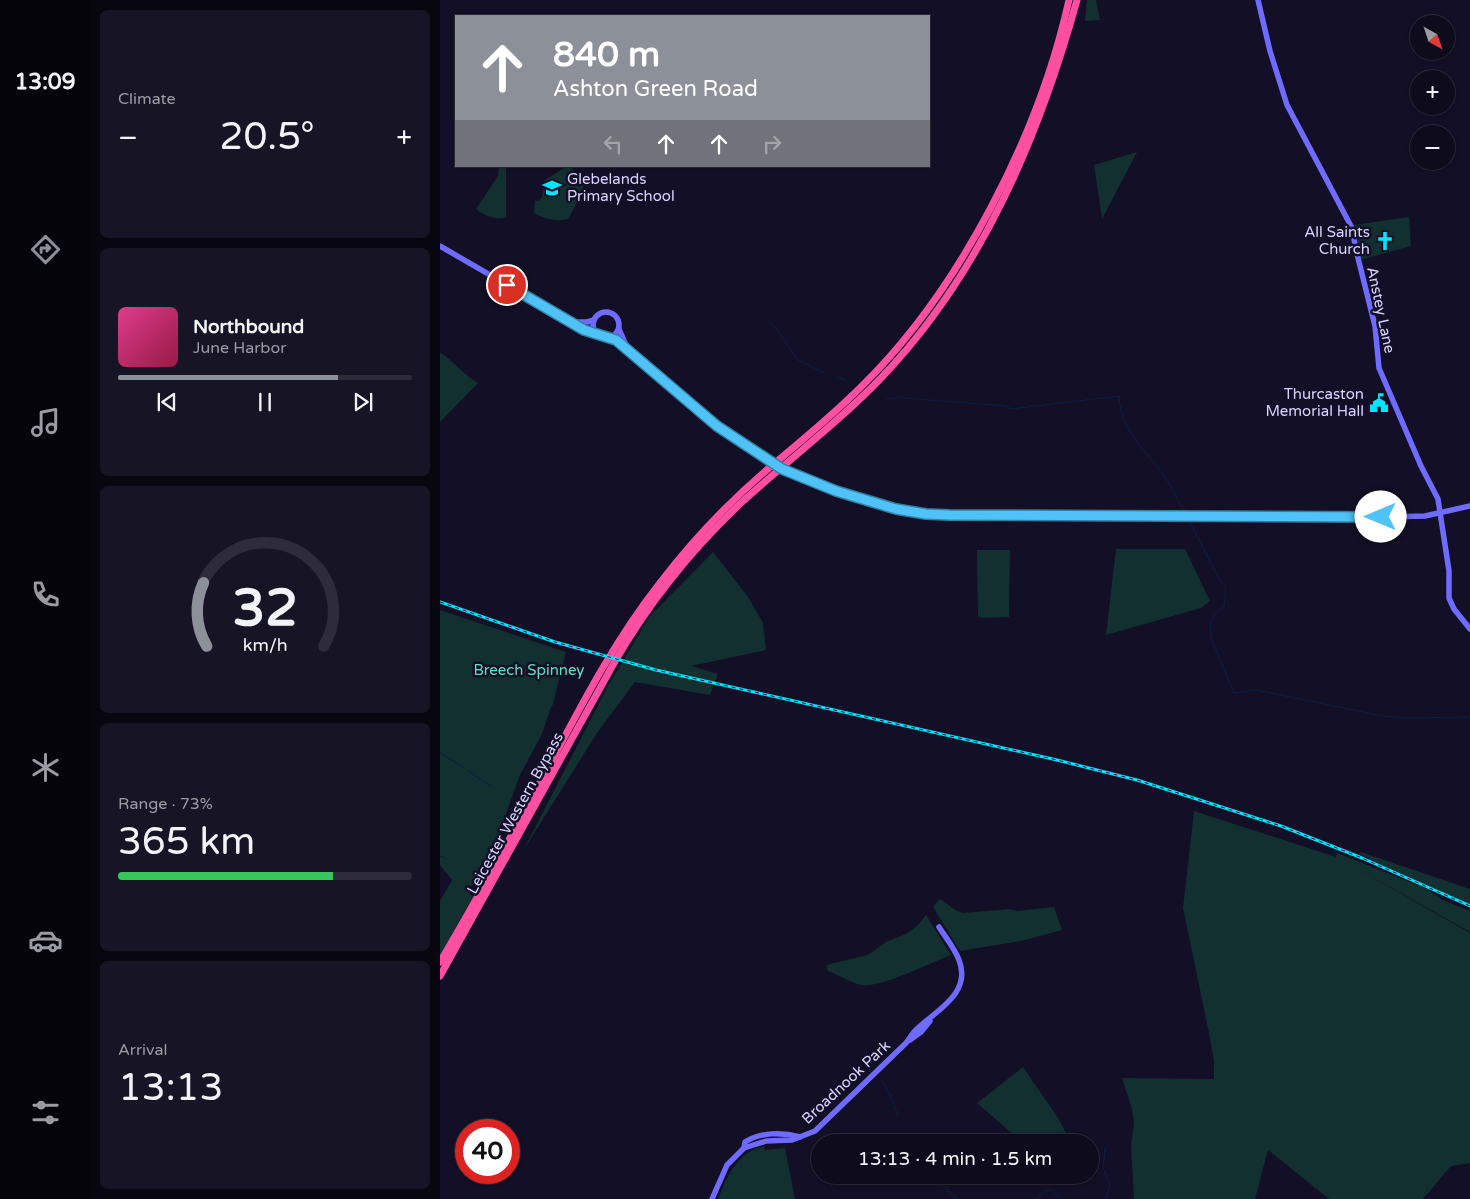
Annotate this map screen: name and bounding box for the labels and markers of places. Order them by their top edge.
place label: Glebelands Primary School [567,170,675,205]
school or university icon: Glebelands Primary School [541,177,563,199]
place label: All Saints Church [1304,223,1370,258]
church icon: All Saints Church [1374,230,1396,252]
pin [486,264,528,306]
place label: Thurcaston Memorial Hall [1266,385,1364,420]
public building icon: Thurcaston Memorial Hall [1368,392,1390,414]

